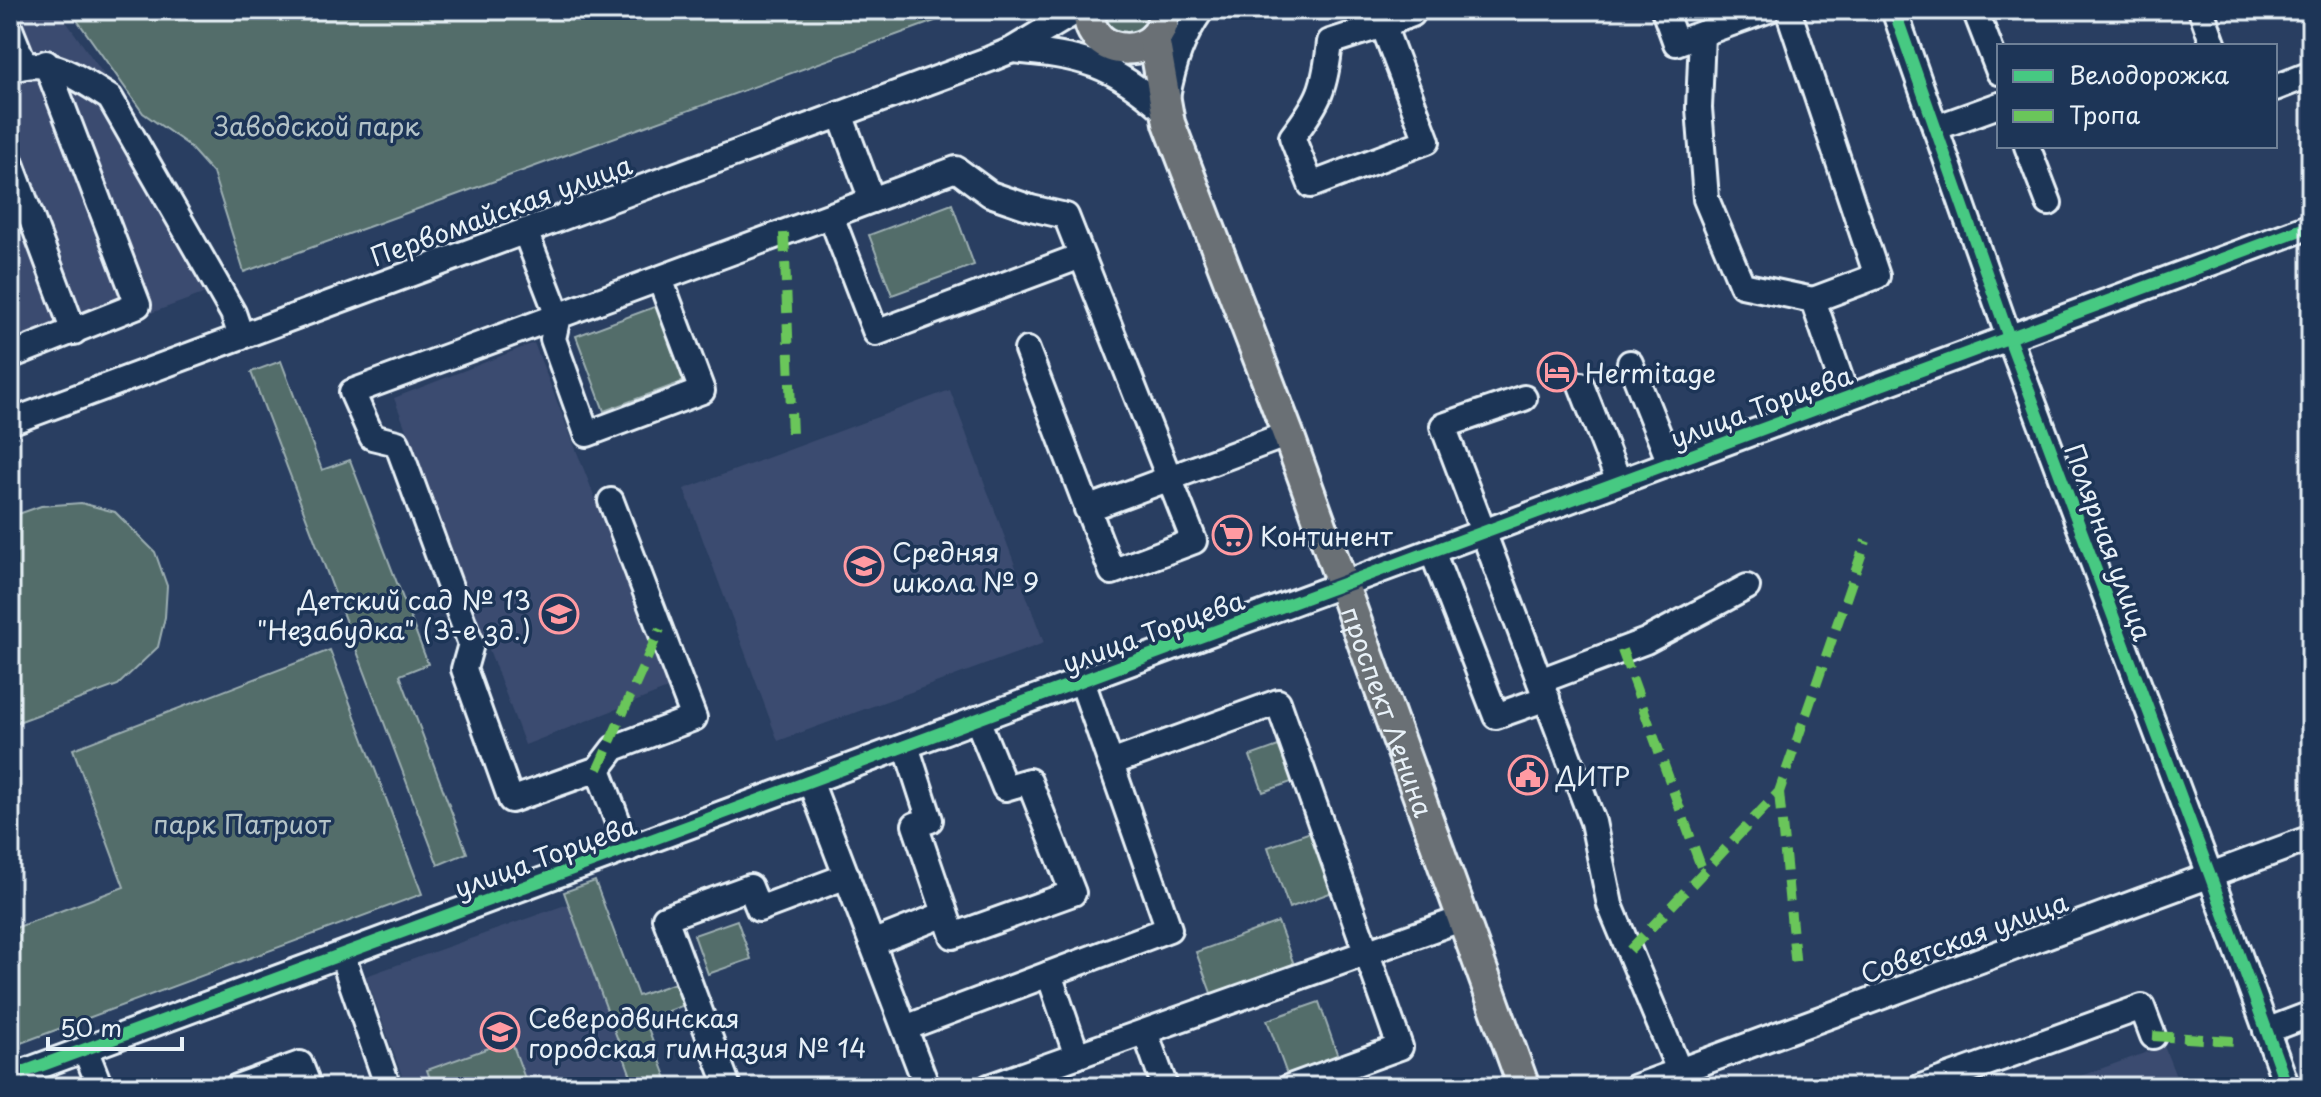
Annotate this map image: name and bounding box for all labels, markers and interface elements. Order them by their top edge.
legend [1997,44,2277,148]
text: Велодорожка [2069,56,2229,92]
text: Тропа [2069,96,2140,132]
park label: Заводской парк [214,106,420,145]
street label: Первомайская улица [365,144,638,275]
hotel icon: Hermitage [1536,351,1578,393]
place label: Hermitage [1585,353,1716,392]
street label: улица Торцева [1664,355,1858,457]
street label: Полярная улица [2055,438,2163,647]
supermarket icon: Континент [1211,514,1253,556]
place label: Континент [1260,516,1393,555]
place label: Средняя школа № 9 [892,532,1040,601]
school or university icon: Средняя школа № 9 [843,545,885,587]
place label: Детский сад № 13 "Незабудка" (3-е зд.) [257,580,531,649]
street label: улица Торцева [1056,580,1250,682]
school or university icon: Детский сад № 13 "Незабудка" (3-е зд.) [538,593,580,635]
street label: проспект Ленина [1332,600,1444,823]
public building icon: ДИТР [1507,754,1549,796]
place label: ДИТР [1555,756,1630,795]
park label: парк Патриот [153,804,332,843]
street label: улица Торцева [448,805,642,907]
street label: Советская улица [1855,881,2074,993]
place label: Северодвинская городская гимназия № 14 [528,998,866,1067]
scale bar [48,1001,182,1051]
text: 50 m [60,1009,122,1045]
school or university icon: Северодвинская городская гимназия № 14 [479,1011,521,1053]

